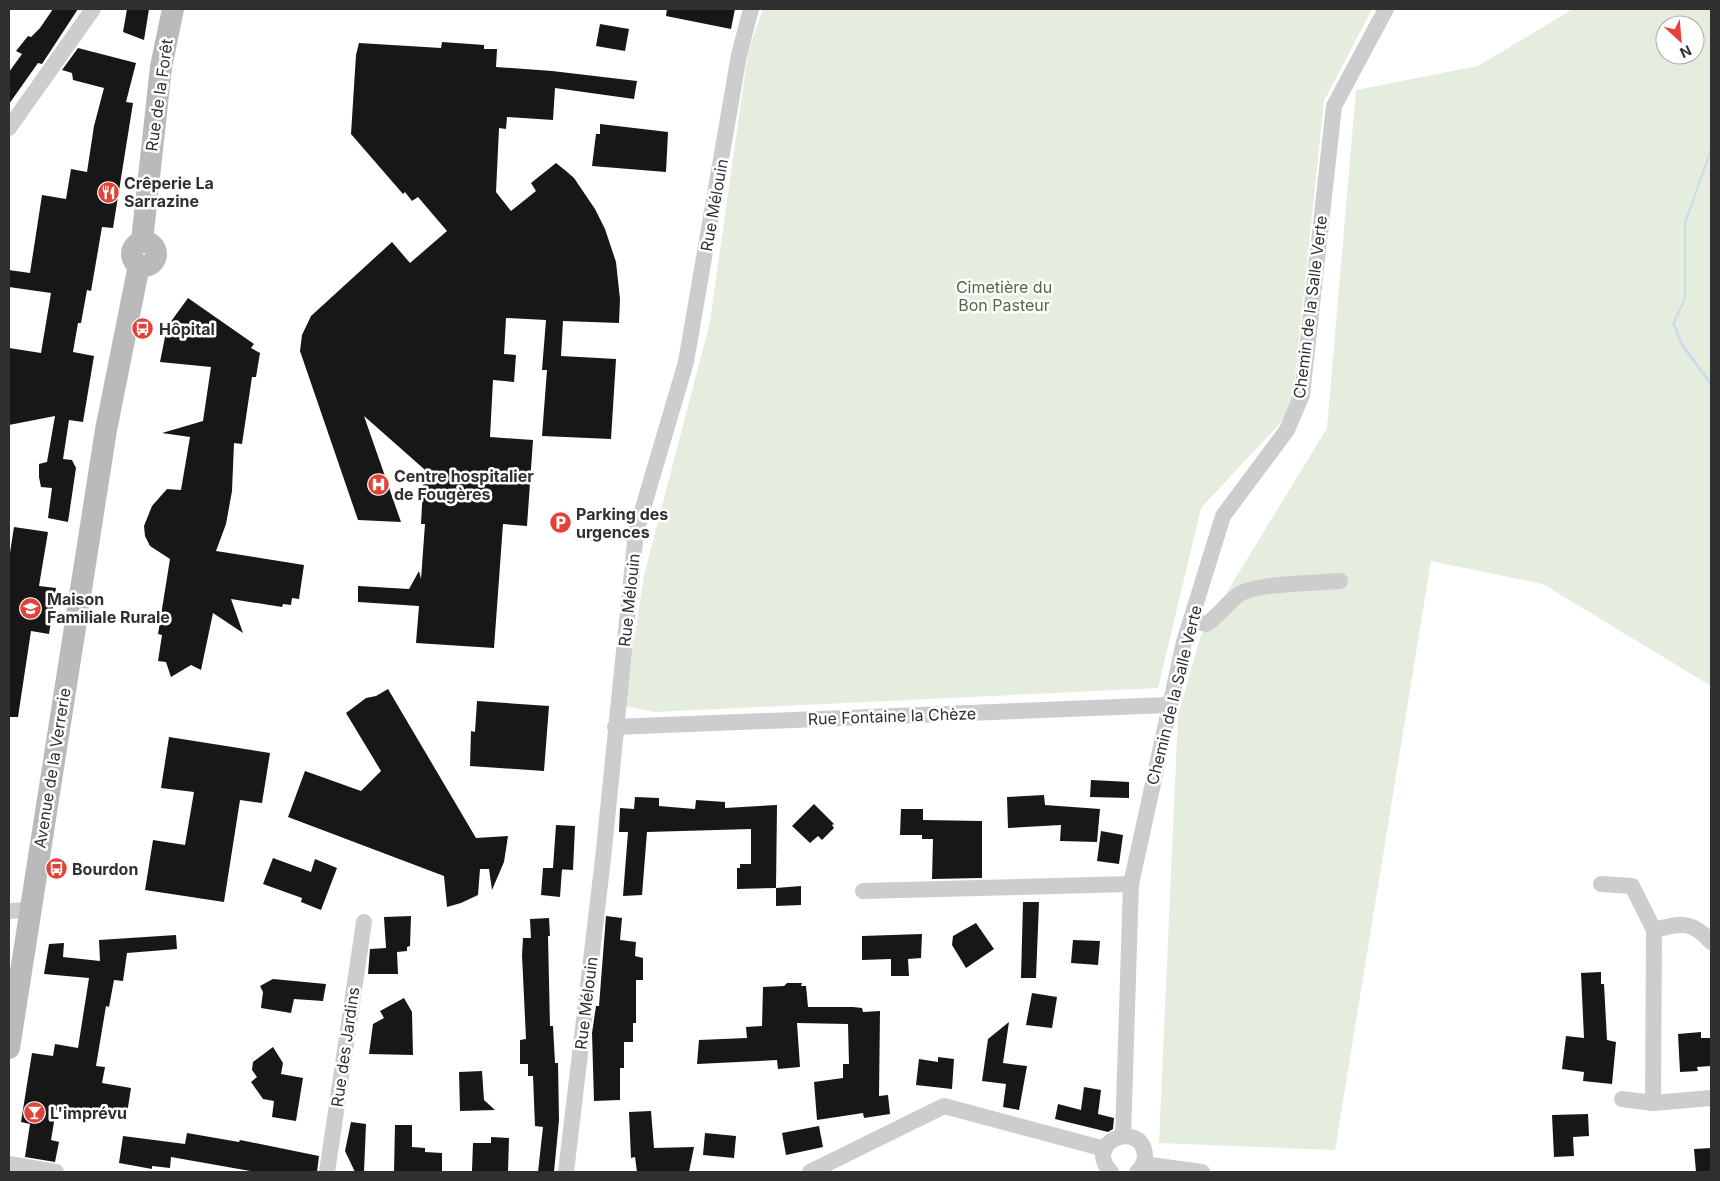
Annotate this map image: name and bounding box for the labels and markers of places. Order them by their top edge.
place label: Crêperie La Sarrazine [124,173,214,211]
restaurant icon: Crêperie La Sarrazine [96,180,120,204]
bus stop icon: Hôpital [131,317,155,341]
place label: Hôpital [159,319,215,339]
place label: Centre hospitalier de Fougères [394,466,534,504]
hospital icon: Centre hospitalier de Fougères [366,473,390,497]
place label: Parking des urgences [576,504,668,542]
parking icon: Parking des urgences [548,511,572,535]
place label: Maison Familiale Rurale [47,589,170,627]
school or university icon: Maison Familiale Rurale [19,596,43,620]
bus stop icon: Bourdon [44,857,68,881]
place label: Bourdon [72,859,138,879]
bar icon: L'imprévu [22,1101,46,1125]
place label: L'imprévu [50,1103,127,1123]

